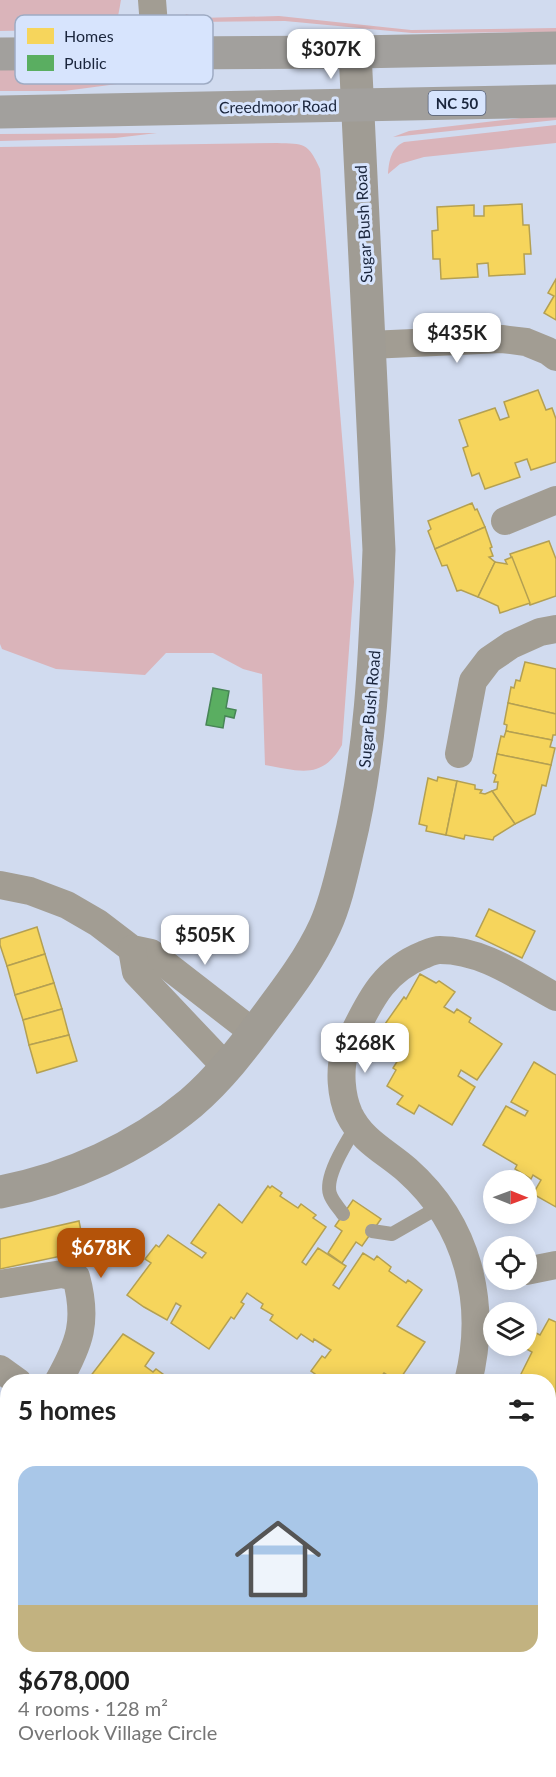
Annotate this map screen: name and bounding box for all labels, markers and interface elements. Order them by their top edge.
legend [15,15,213,84]
text: Homes [64,26,114,45]
pin: $307K [289,29,373,80]
text: $307K [301,36,361,60]
text: Public [64,53,107,72]
road number: NC 50 [428,91,486,115]
street label: Creedmoor Road [219,95,337,117]
street label: Sugar Bush Road [350,165,376,283]
pin: $435K [415,313,499,364]
text: $435K [427,320,487,344]
street label: Sugar Bush Road [354,649,384,769]
pin: $505K [163,915,247,966]
text: $505K [175,922,235,946]
pin: $268K [323,1023,407,1074]
text: $268K [335,1030,395,1054]
north arrow [483,1170,537,1224]
map controls [483,1170,537,1356]
pin: $678K [59,1228,143,1279]
text: $678K [71,1235,131,1259]
button: locate [483,1236,537,1290]
button: layers [483,1302,537,1356]
text: 5 homes [18,1394,116,1426]
icon: filters [505,1394,538,1427]
icon: home [224,1505,332,1613]
text: $678,000 [18,1664,130,1696]
text: 4 rooms · 128 m² [18,1696,168,1720]
text: Overlook Village Circle [18,1720,217,1744]

